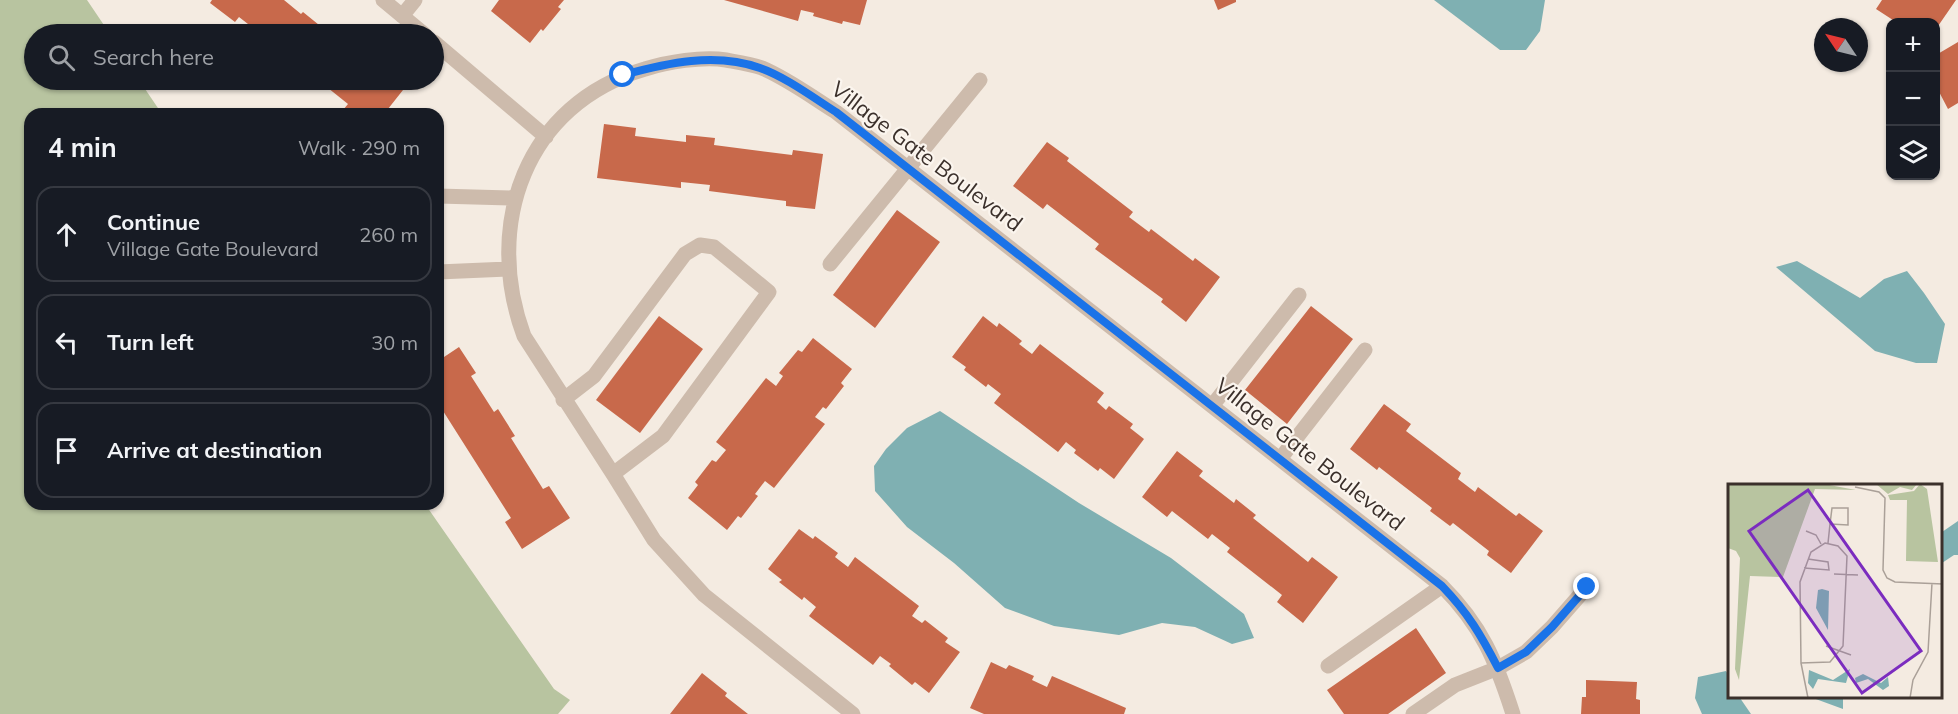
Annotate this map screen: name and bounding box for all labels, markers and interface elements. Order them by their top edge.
north arrow [1814,18,1868,72]
map controls [1886,18,1940,180]
button: + [1886,18,1940,72]
search box [24,24,444,90]
icon: search [45,41,78,74]
text: Search here [93,43,214,71]
route start [609,61,635,87]
button: − [1886,72,1940,126]
street label: Village Gate Boulevard [826,75,1028,237]
button: layers [1886,126,1940,180]
text: 4 min [48,131,117,164]
text: Walk · 290 m [298,135,420,160]
text: Continue [107,208,200,236]
icon: ahead [50,218,83,251]
text: 260 m [359,222,418,247]
text: Village Gate Boulevard [107,236,319,261]
icon: left [50,326,83,359]
text: Turn left [107,328,194,356]
text: 30 m [371,330,418,355]
street label: Village Gate Boulevard [1210,371,1410,537]
icon: arrive [50,434,83,467]
text: Arrive at destination [107,436,322,464]
inset map [1728,484,1943,699]
route end [1573,573,1599,599]

